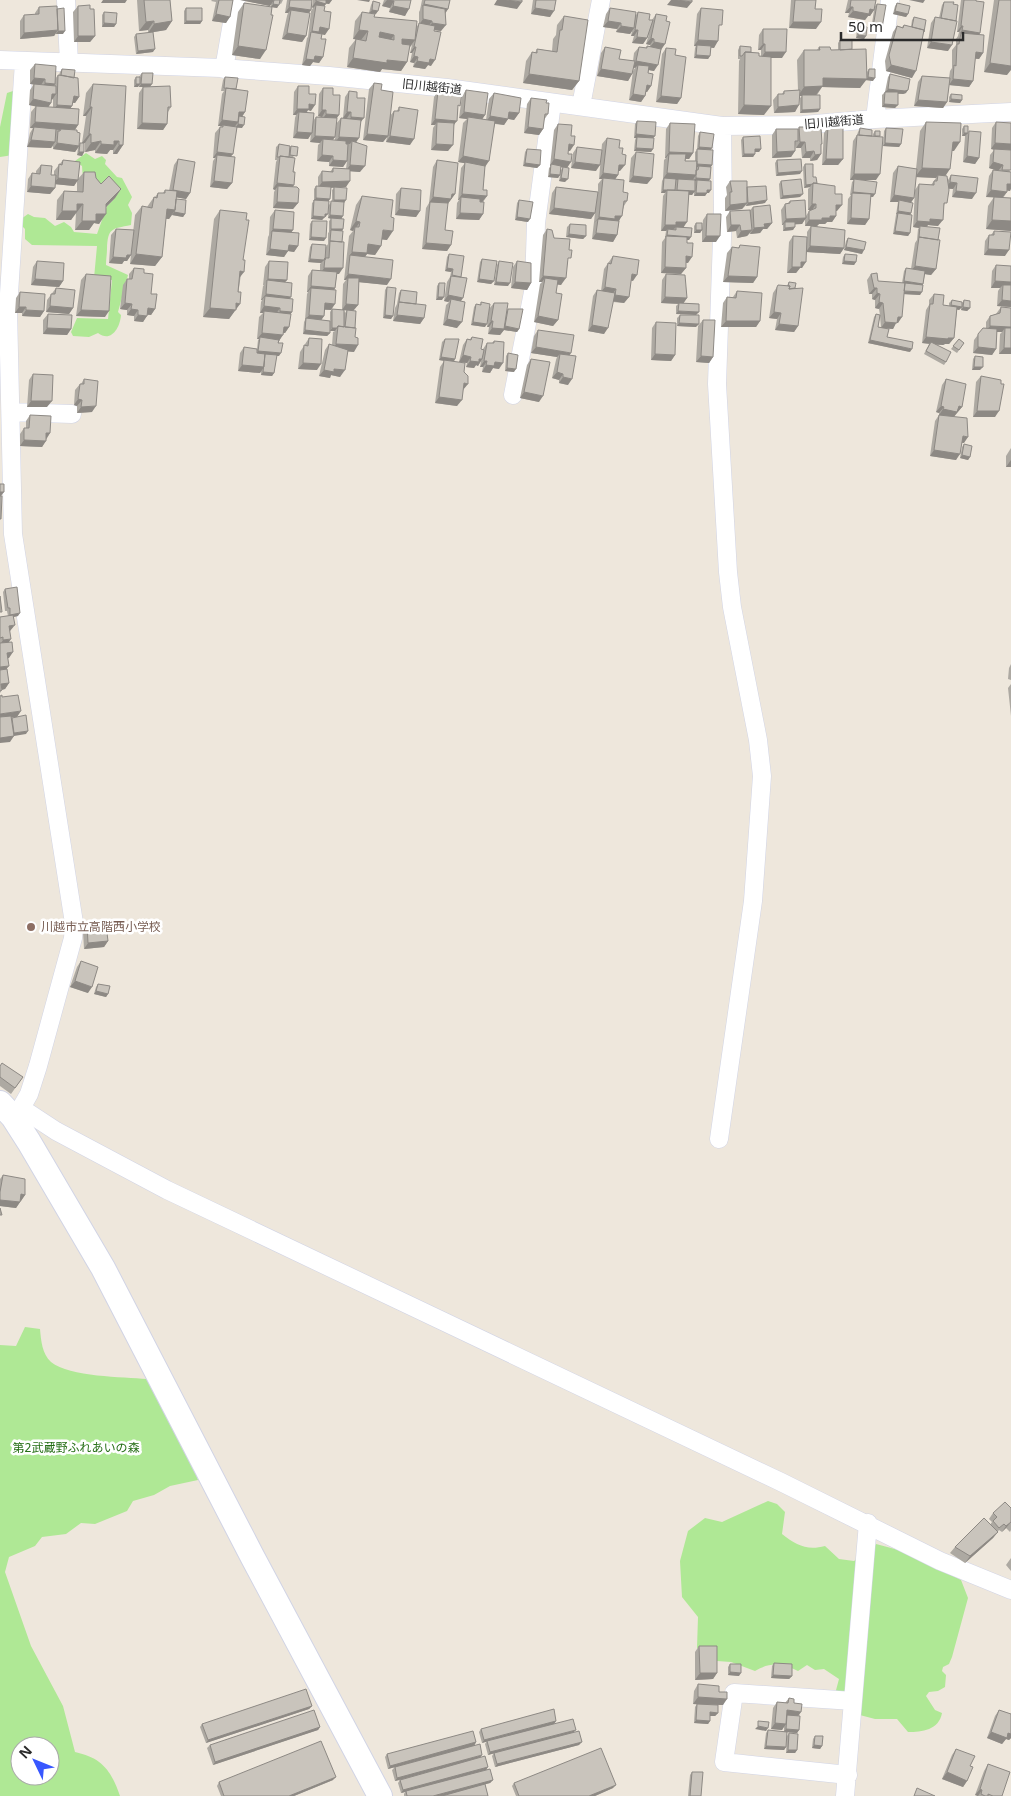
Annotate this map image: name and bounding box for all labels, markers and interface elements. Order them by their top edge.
scale bar [841,10,964,42]
text: 50 m [848,16,883,36]
street label: 旧川越街道 [401,75,463,98]
street label: 旧川越街道 [803,110,865,133]
place label: 川越市立高階西小学校 [41,918,161,935]
marker: 川越市立高階西小学校 [25,921,37,933]
park label: 第2武蔵野ふれあいの森 [13,1439,139,1456]
north arrow [10,1736,60,1786]
text: N [14,1741,36,1762]

